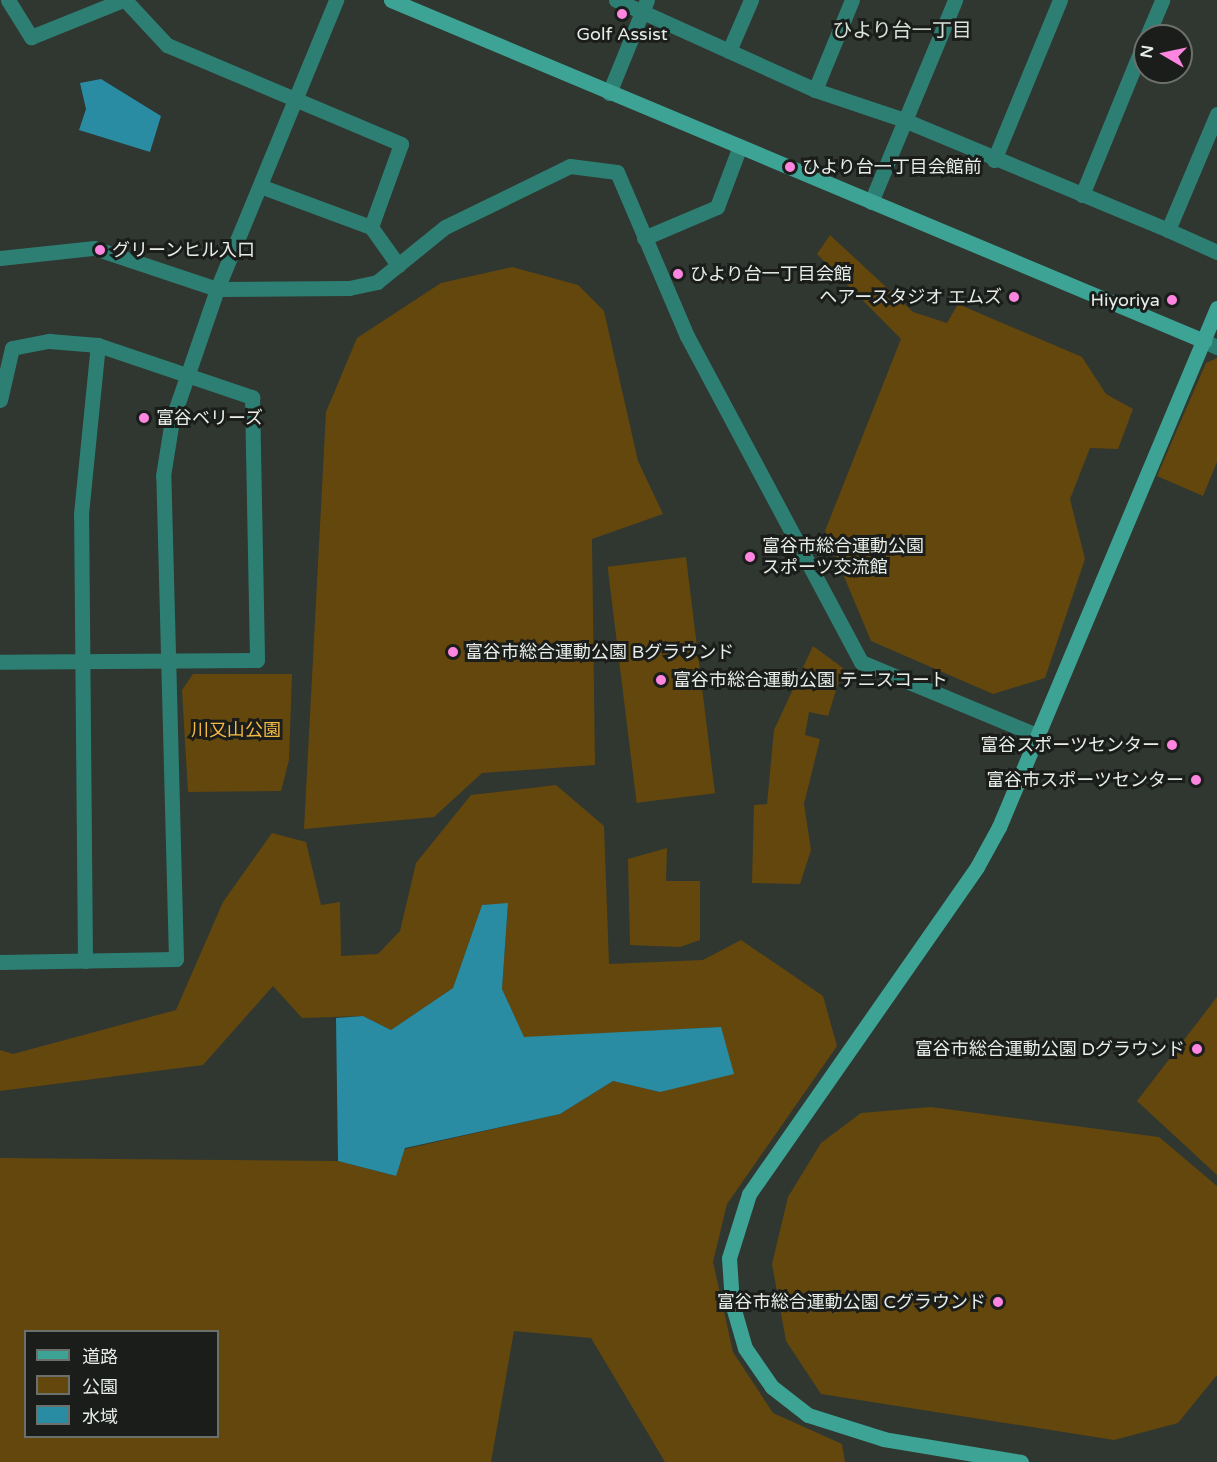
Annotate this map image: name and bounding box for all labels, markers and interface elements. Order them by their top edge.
marker: Golf Assist [615,7,629,21]
district label: ひより台一丁目 [832,19,972,43]
place label: Golf Assist [576,23,668,45]
north arrow [1133,24,1193,84]
text: N [1136,44,1158,59]
place label: ひより台一丁目会館前 [802,156,982,178]
marker: ひより台一丁目会館前 [783,160,797,174]
place label: グリーンヒル入口 [112,239,256,261]
marker: グリーンヒル入口 [93,243,107,257]
place label: ひより台一丁目会館 [690,263,852,285]
marker: ひより台一丁目会館 [671,267,685,281]
place label: ヘアースタジオ エムズ [818,286,1002,308]
place label: Hiyoriya [1091,289,1160,311]
marker: ヘアースタジオ エムズ [1007,290,1021,304]
marker: Hiyoriya [1165,293,1179,307]
place label: 富谷ベリーズ [156,407,264,429]
marker: 富谷ベリーズ [137,411,151,425]
place label: 富谷市総合運動公園 スポーツ交流館 [762,536,924,578]
marker: 富谷市総合運動公園 スポーツ交流館 [743,550,757,564]
place label: 富谷市総合運動公園 Bグラウンド [465,641,734,663]
marker: 富谷市総合運動公園 Bグラウンド [446,645,460,659]
place label: 富谷市総合運動公園 テニスコート [673,669,948,691]
marker: 富谷市総合運動公園 テニスコート [654,673,668,687]
park label: 川又山公園 [191,719,281,741]
place label: 富谷スポーツセンター [980,734,1160,756]
marker: 富谷スポーツセンター [1165,738,1179,752]
place label: 富谷市スポーツセンター [986,769,1184,791]
marker: 富谷市スポーツセンター [1189,773,1203,787]
place label: 富谷市総合運動公園 Dグラウンド [915,1038,1185,1060]
marker: 富谷市総合運動公園 Dグラウンド [1190,1042,1204,1056]
place label: 富谷市総合運動公園 Cグラウンド [717,1291,986,1313]
marker: 富谷市総合運動公園 Cグラウンド [991,1295,1005,1309]
legend [24,1330,219,1438]
text: 道路 [82,1346,118,1368]
text: 公園 [82,1376,118,1398]
text: 水域 [82,1406,118,1428]

